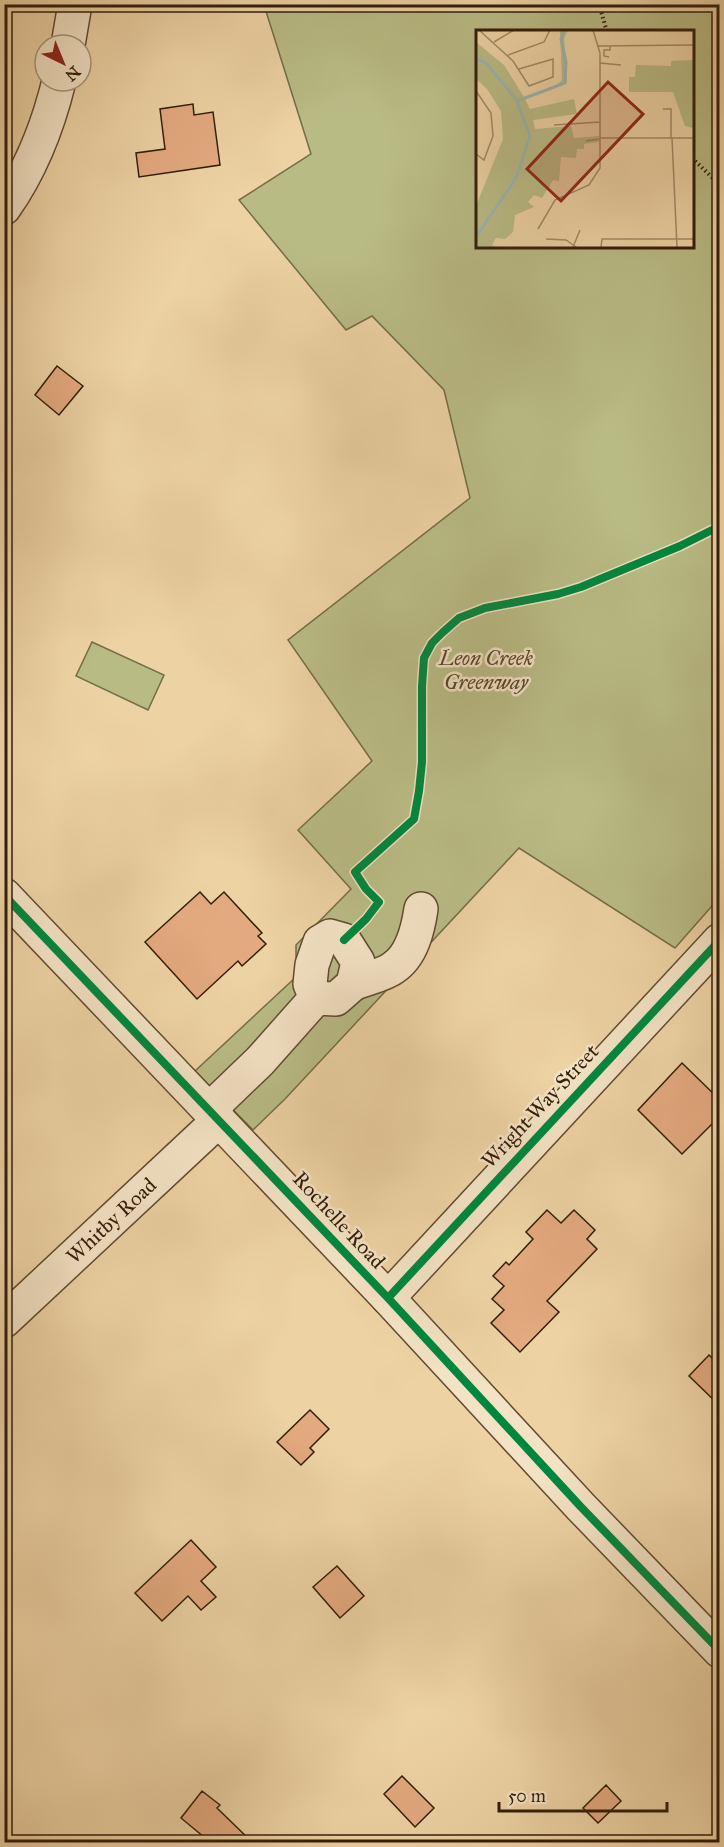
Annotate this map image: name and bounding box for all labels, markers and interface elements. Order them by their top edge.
inset map [476,30,694,248]
north arrow [33,33,93,93]
text: N [61,62,84,85]
park label: Leon Creek Greenway [438,645,534,695]
street label: Wright Way Street [476,1038,604,1173]
street label: Rochelle Road [287,1166,391,1274]
street label: Whitby Road [61,1172,162,1269]
scale bar [499,1775,667,1813]
text: 50 m [508,1785,546,1807]

